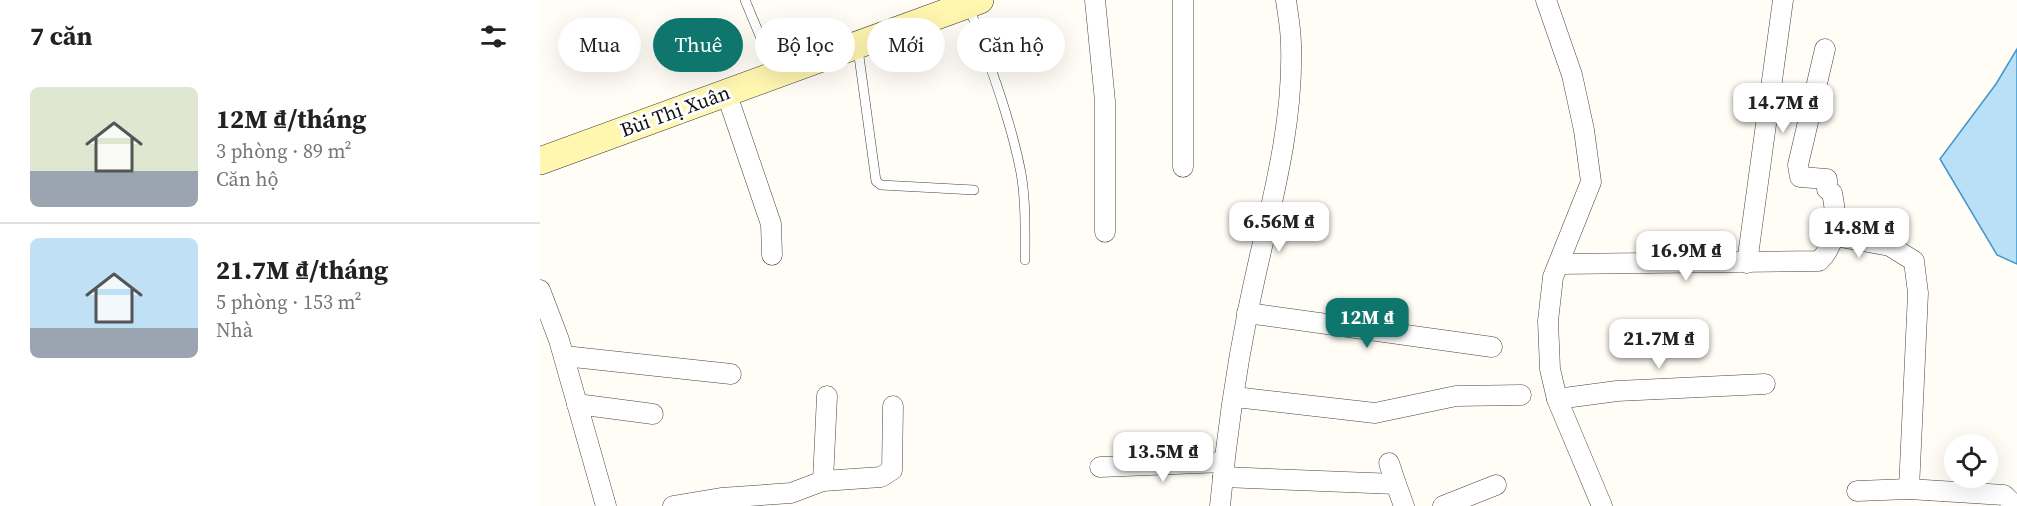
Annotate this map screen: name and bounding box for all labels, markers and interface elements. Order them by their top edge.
text: 7 căn [30,18,93,54]
chip: Mua [558,18,641,72]
chip: Thuê [653,18,743,72]
chip: Bộ lọc [755,18,855,72]
chip: Mới [867,18,945,72]
chip: Căn hộ [957,18,1065,72]
icon: filters [477,20,510,53]
street label: Bùi Thị Xuân [616,78,734,144]
pin: 14.7M ₫ [1728,83,1838,134]
text: 14.7M ₫ [1747,88,1819,116]
text: 12M ₫/tháng [216,101,366,137]
icon: home [78,111,150,183]
text: 3 phòng · 89 m² [216,137,352,165]
text: Căn hộ [216,165,278,193]
pin: 6.56M ₫ [1224,202,1334,253]
text: 6.56M ₫ [1243,207,1315,235]
pin: 14.8M ₫ [1804,208,1914,259]
text: 14.8M ₫ [1823,213,1895,241]
pin: 16.9M ₫ [1631,231,1741,282]
text: 16.9M ₫ [1650,236,1722,264]
text: 21.7M ₫/tháng [216,252,388,288]
icon: home [78,262,150,334]
text: 5 phòng · 153 m² [216,288,362,316]
pin: 12M ₫ [1325,298,1409,349]
text: 12M ₫ [1340,303,1394,331]
text: Nhà [216,316,253,344]
pin: 21.7M ₫ [1604,319,1714,370]
text: 21.7M ₫ [1623,324,1695,352]
pin: 13.5M ₫ [1108,432,1218,483]
map controls [1944,434,1998,488]
button: locate [1944,434,1998,488]
text: 13.5M ₫ [1127,437,1199,465]

